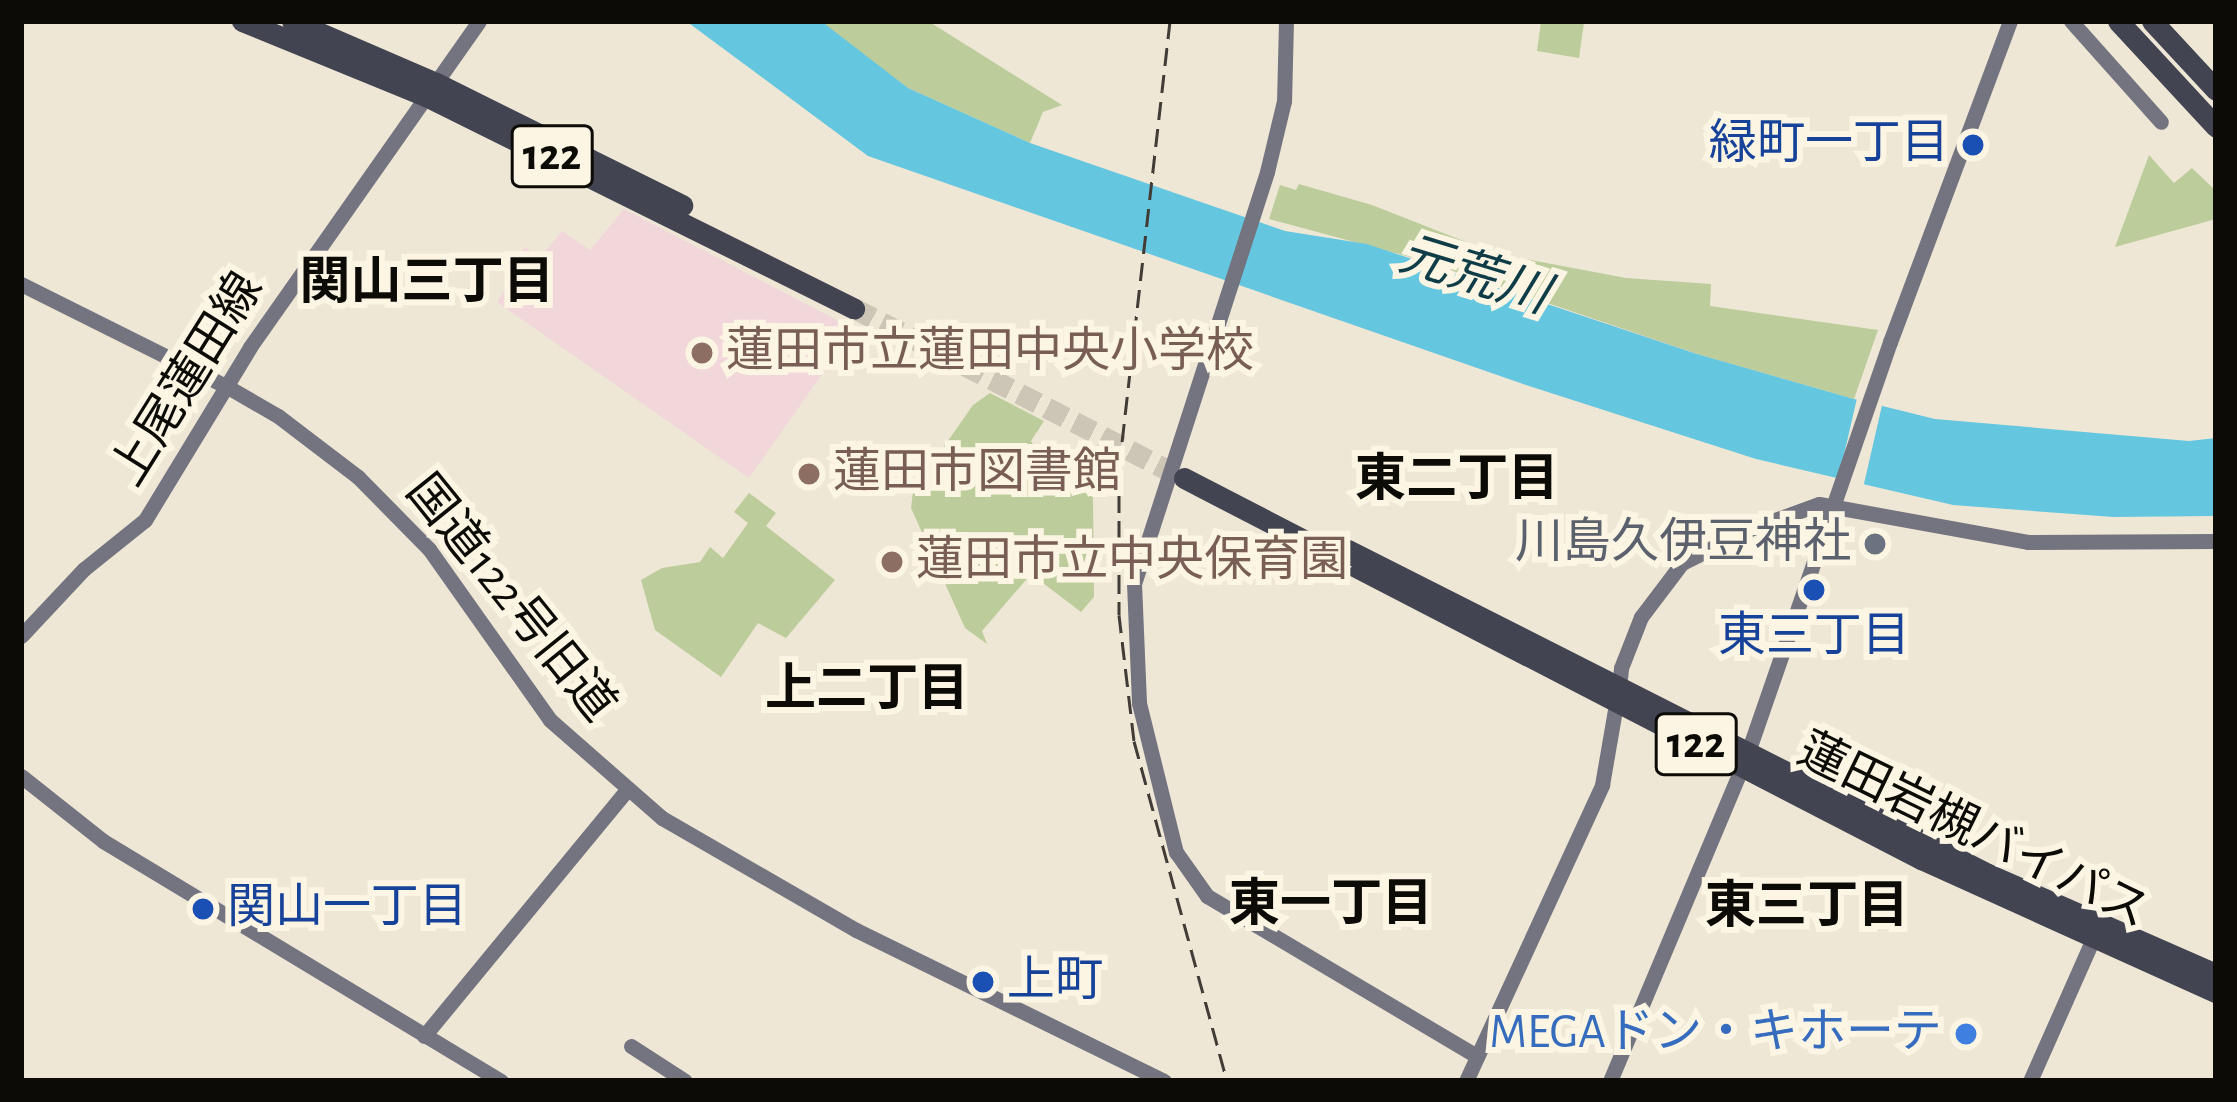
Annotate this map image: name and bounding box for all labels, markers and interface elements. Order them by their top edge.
place label: 緑町一丁目 [1709,116,1949,174]
road number: 122 [510,117,594,195]
marker: 緑町一丁目 [1960,132,1986,158]
water label: 元荒川 [1392,224,1556,328]
district label: 関山三丁目 [300,252,554,314]
street label: 上尾蓮田線 [100,263,276,497]
place label: 蓮田市立蓮田中央小学校 [726,324,1254,382]
marker: 蓮田市立蓮田中央小学校 [689,340,715,366]
place label: 蓮田市図書館 [833,445,1121,503]
district label: 東二丁目 [1355,449,1559,511]
marker: 蓮田市図書館 [796,461,822,487]
street label: 国道122号旧道 [393,464,627,734]
place label: 川島久伊豆神社 [1515,515,1851,573]
marker: 川島久伊豆神社 [1862,531,1888,557]
place label: 蓮田市立中央保育園 [916,533,1348,591]
marker: 蓮田市立中央保育園 [879,549,905,575]
marker: 東三丁目 [1801,577,1827,603]
place label: 東三丁目 [1718,609,1910,667]
district label: 上二丁目 [765,659,969,721]
road number: 122 [1654,705,1738,783]
street label: 蓮田岩槻バイパス [1788,722,2158,942]
district label: 東一丁目 [1229,874,1433,936]
district label: 東三丁目 [1705,876,1909,938]
place label: 関山一丁目 [227,880,467,938]
marker: 関山一丁目 [190,896,216,922]
place label: 上町 [1007,953,1103,1011]
marker: 上町 [970,969,996,995]
place label: MEGAドン・キホーテ [1489,1005,1942,1063]
marker: MEGAドン・キホーテ [1953,1021,1979,1047]

